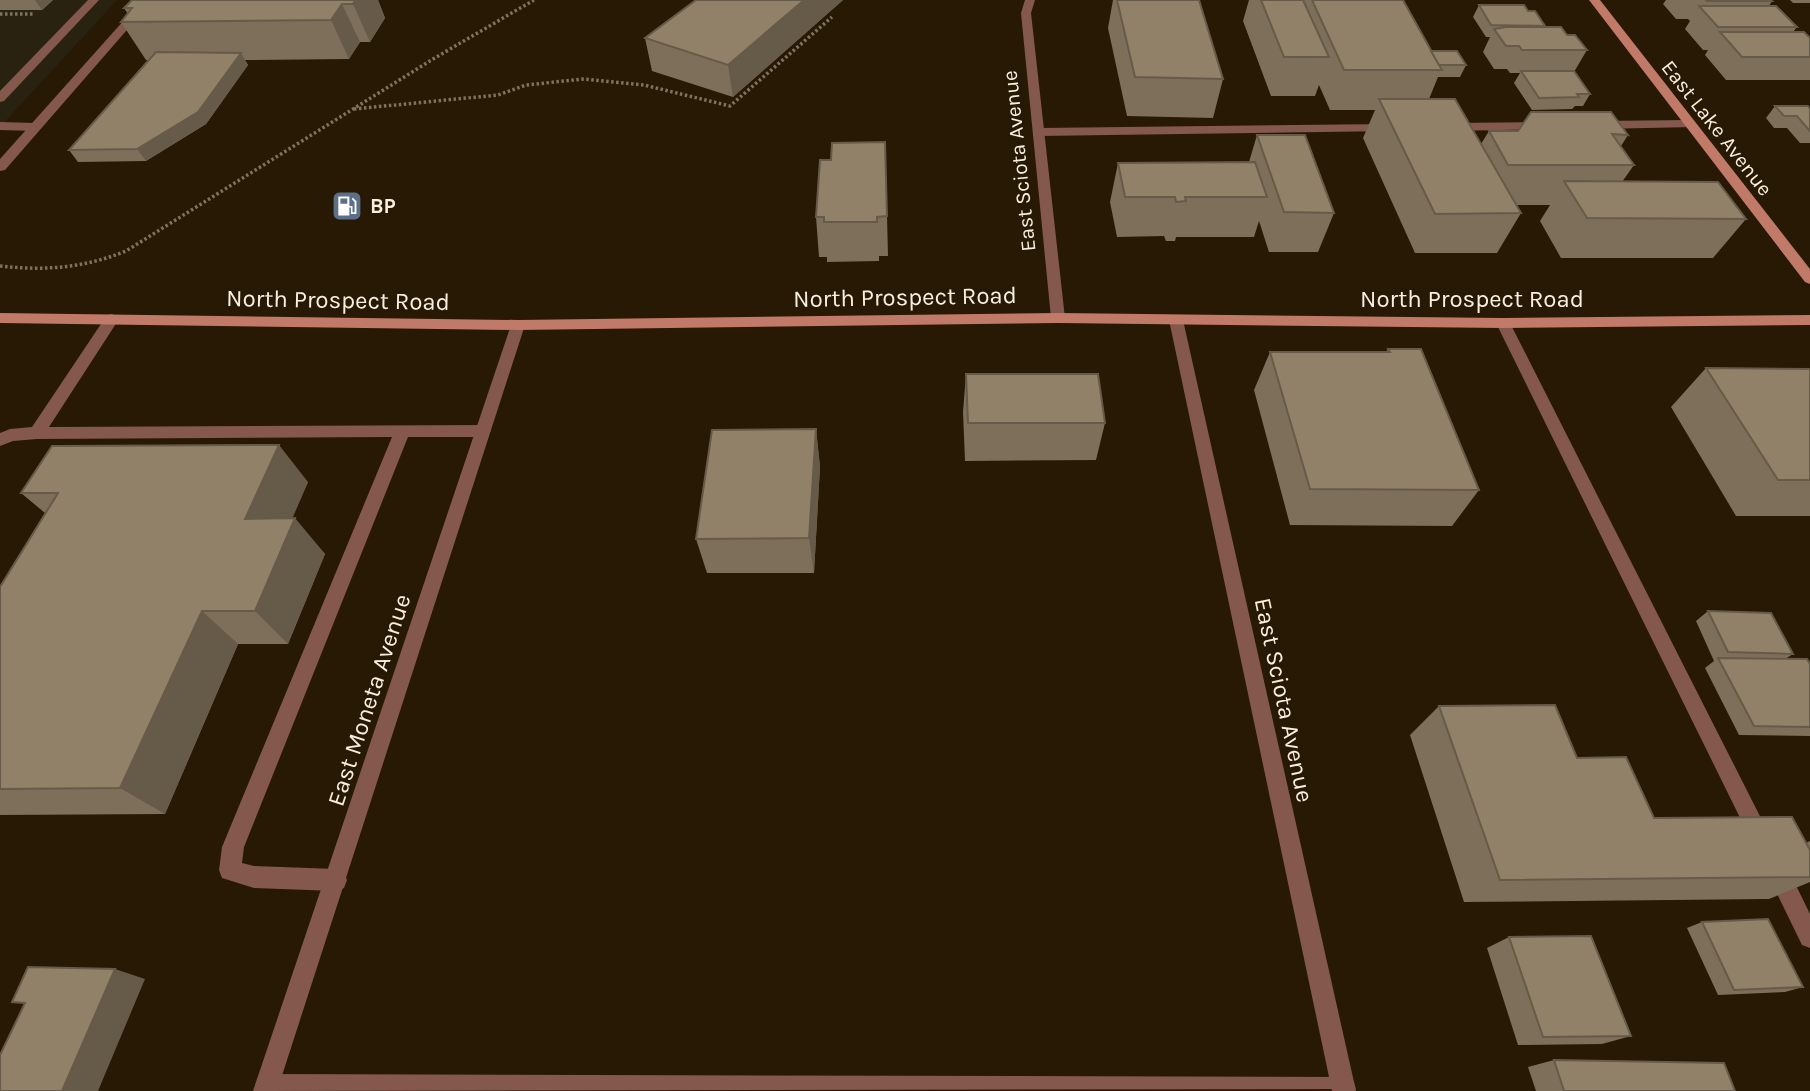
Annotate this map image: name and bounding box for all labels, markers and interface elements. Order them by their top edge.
street label: East Lake Avenue [1657,55,1777,201]
street label: East Sciota Avenue [998,69,1040,253]
fuel station icon: BP [330,189,364,223]
place label: BP [370,194,396,218]
street label: North Prospect Road [793,281,1017,313]
street label: North Prospect Road [226,284,450,316]
street label: North Prospect Road [1360,285,1584,313]
street label: East Moneta Avenue [322,590,416,810]
street label: East Sciota Avenue [1249,595,1319,805]

